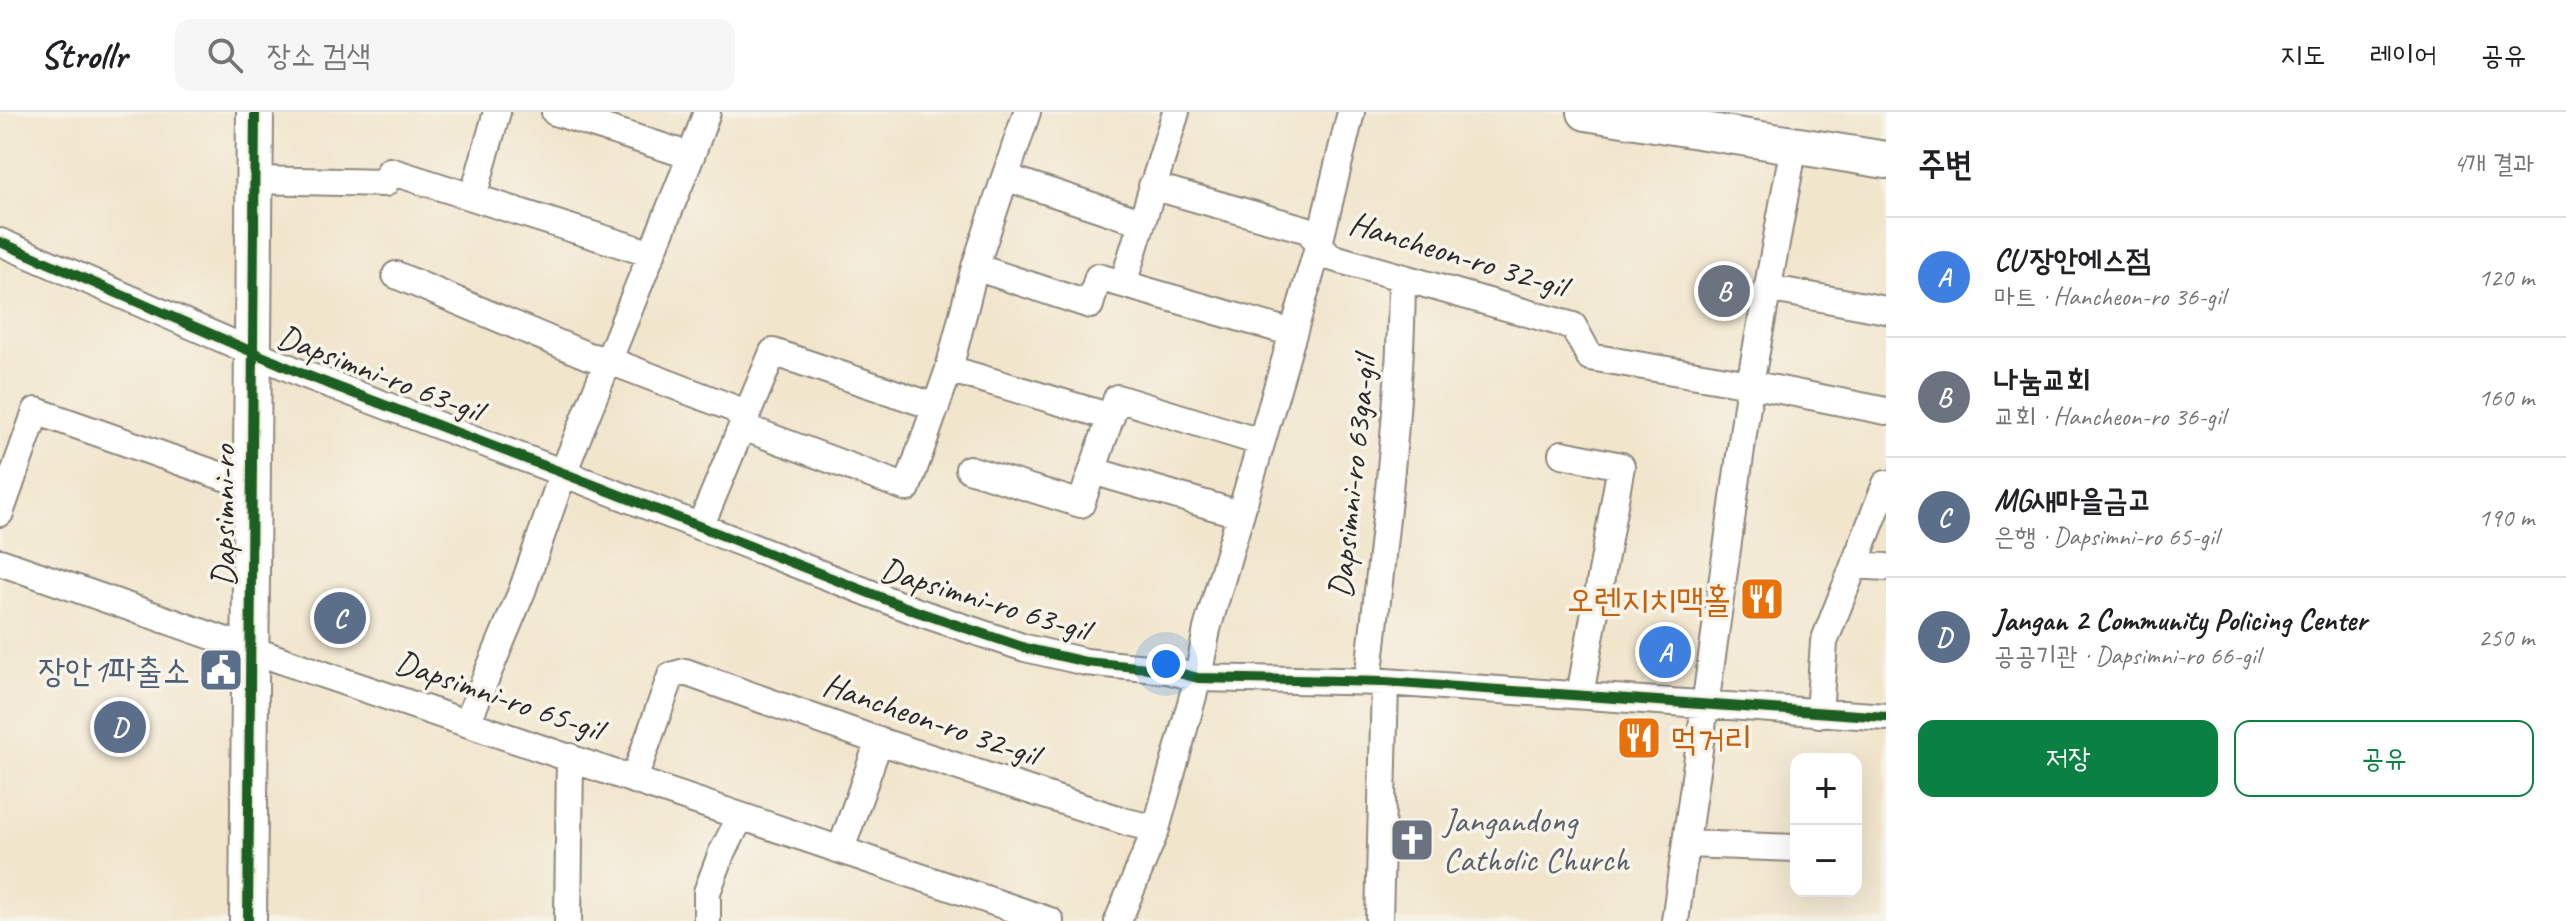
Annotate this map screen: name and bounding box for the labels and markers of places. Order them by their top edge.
pin: B [1698,261,1750,321]
restaurant icon: 오렌지치맥홀 [1738,575,1786,623]
place label: 오렌지치맥홀 [1567,578,1731,621]
pin: C [314,588,366,648]
pin: A [1639,622,1691,682]
public building icon: 장안1파출소 [197,646,245,694]
place label: 장안1파출소 [38,649,190,692]
pin: D [94,697,146,757]
restaurant icon: 먹거리 [1615,714,1663,762]
place label: 먹거리 [1670,717,1752,760]
place label: Jangandong Catholic Church [1441,799,1630,881]
church icon: Jangandong Catholic Church [1388,816,1436,864]

